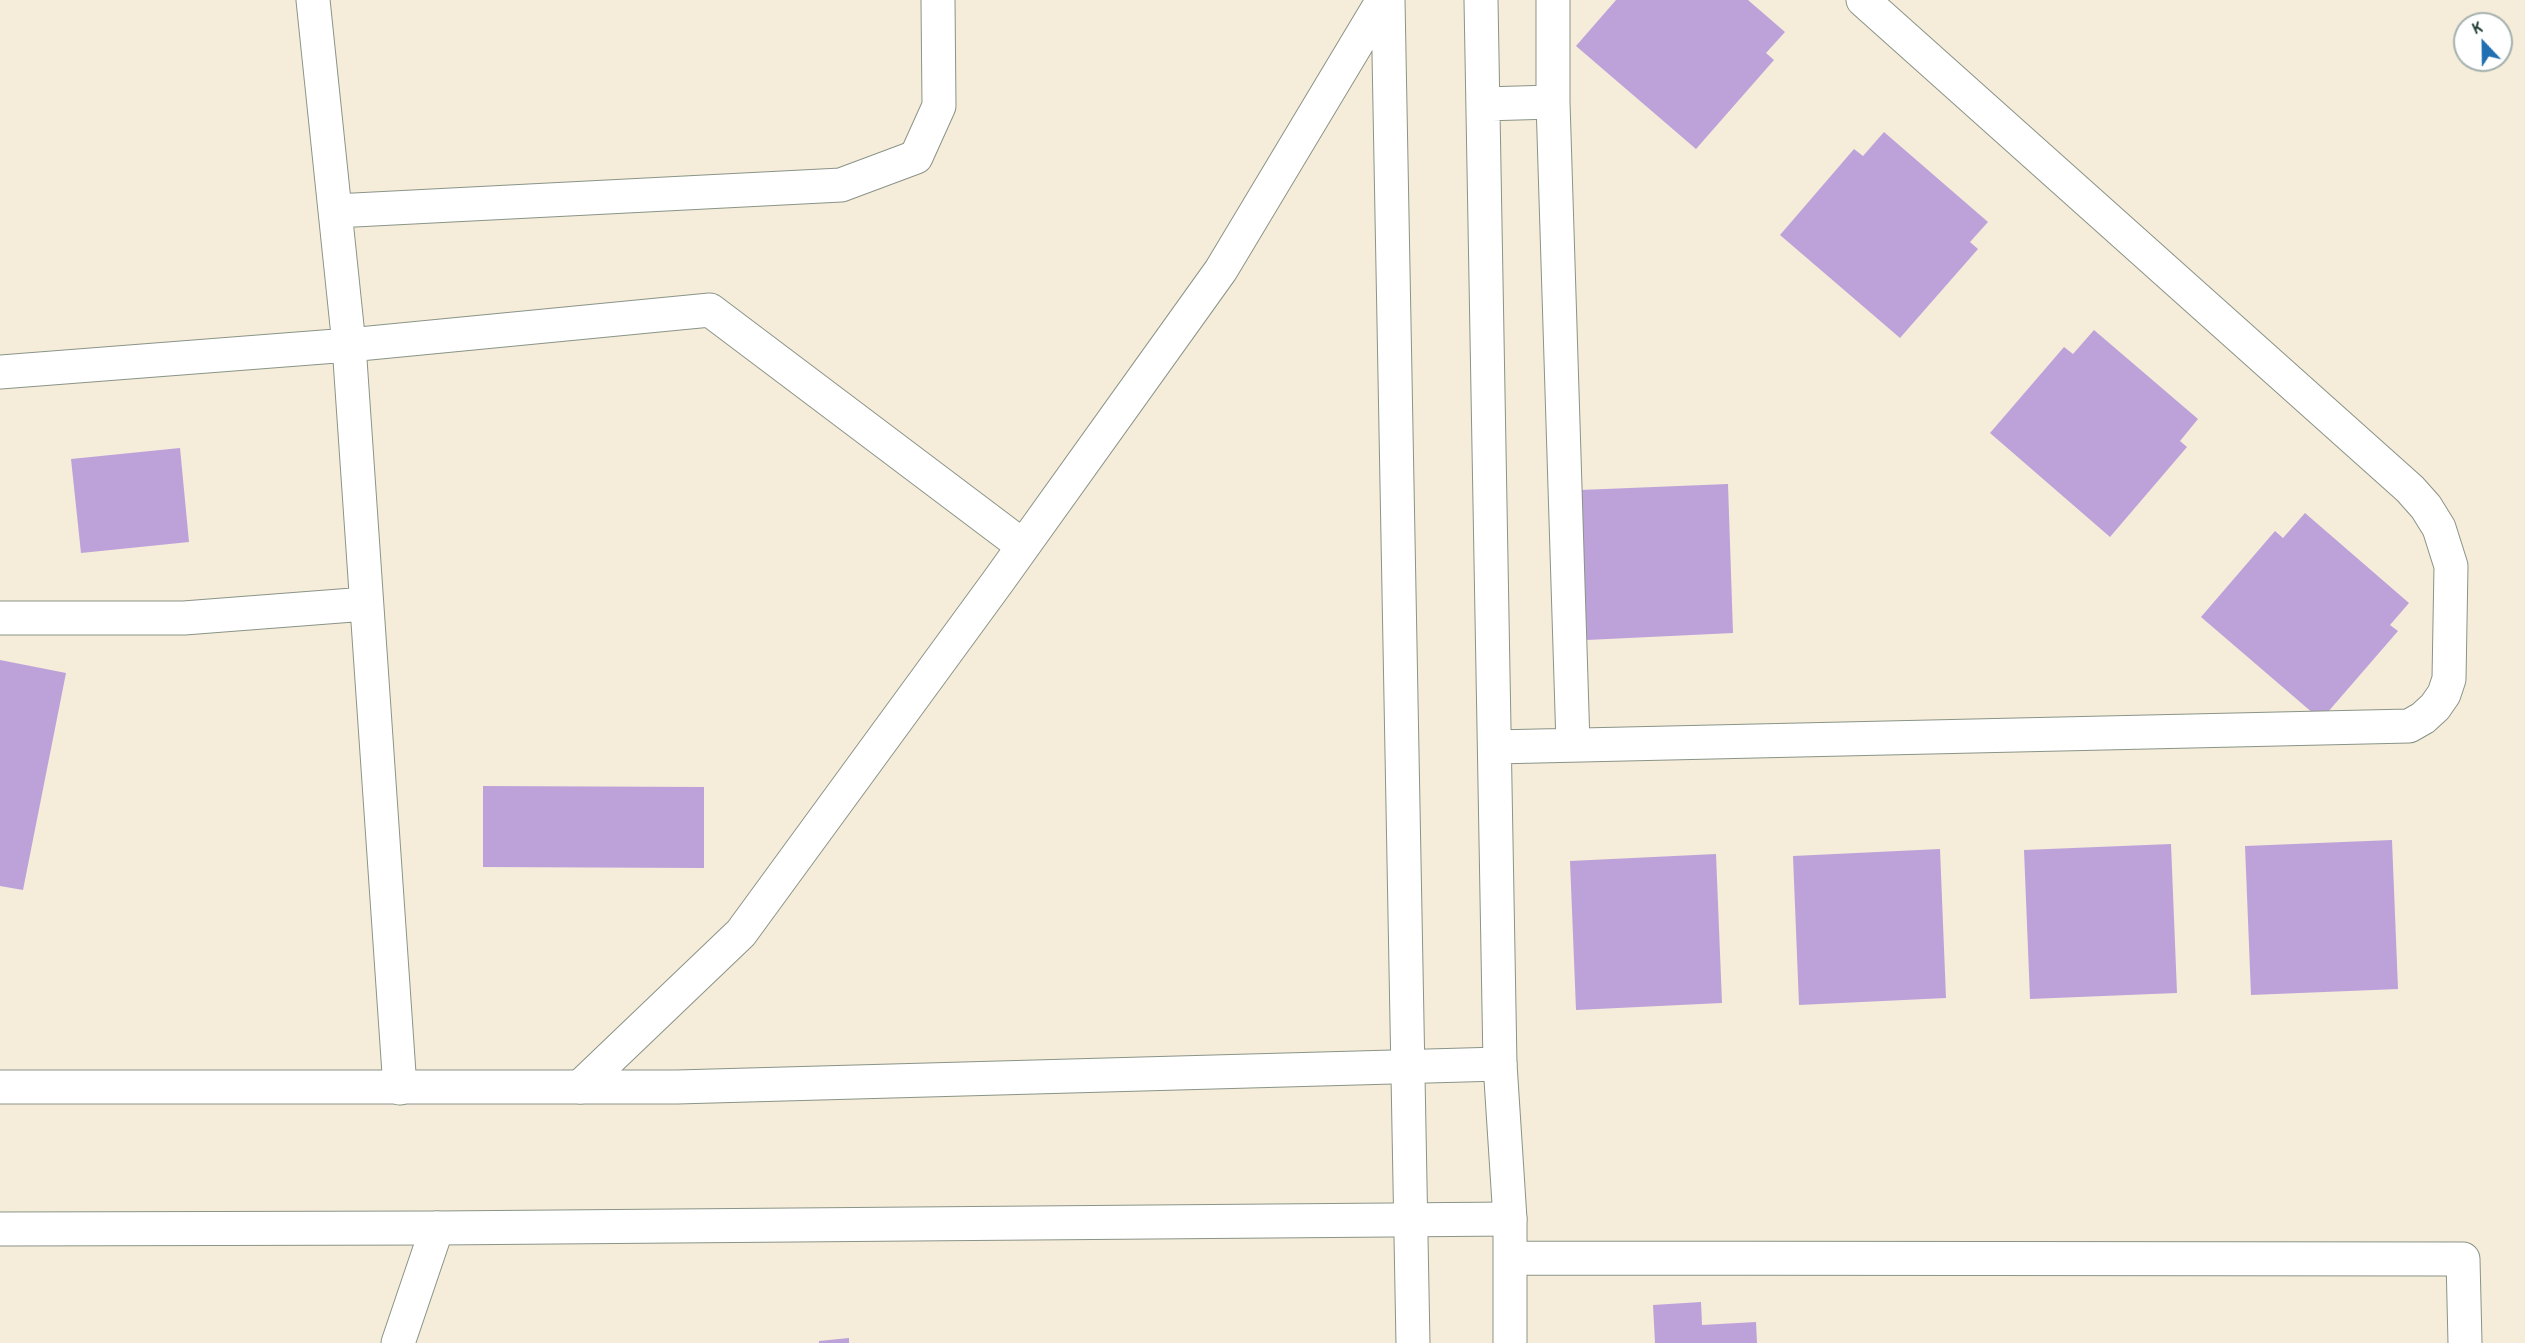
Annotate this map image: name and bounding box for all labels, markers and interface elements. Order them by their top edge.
north arrow [2453,12,2513,72]
text: K [2469,15,2485,39]

